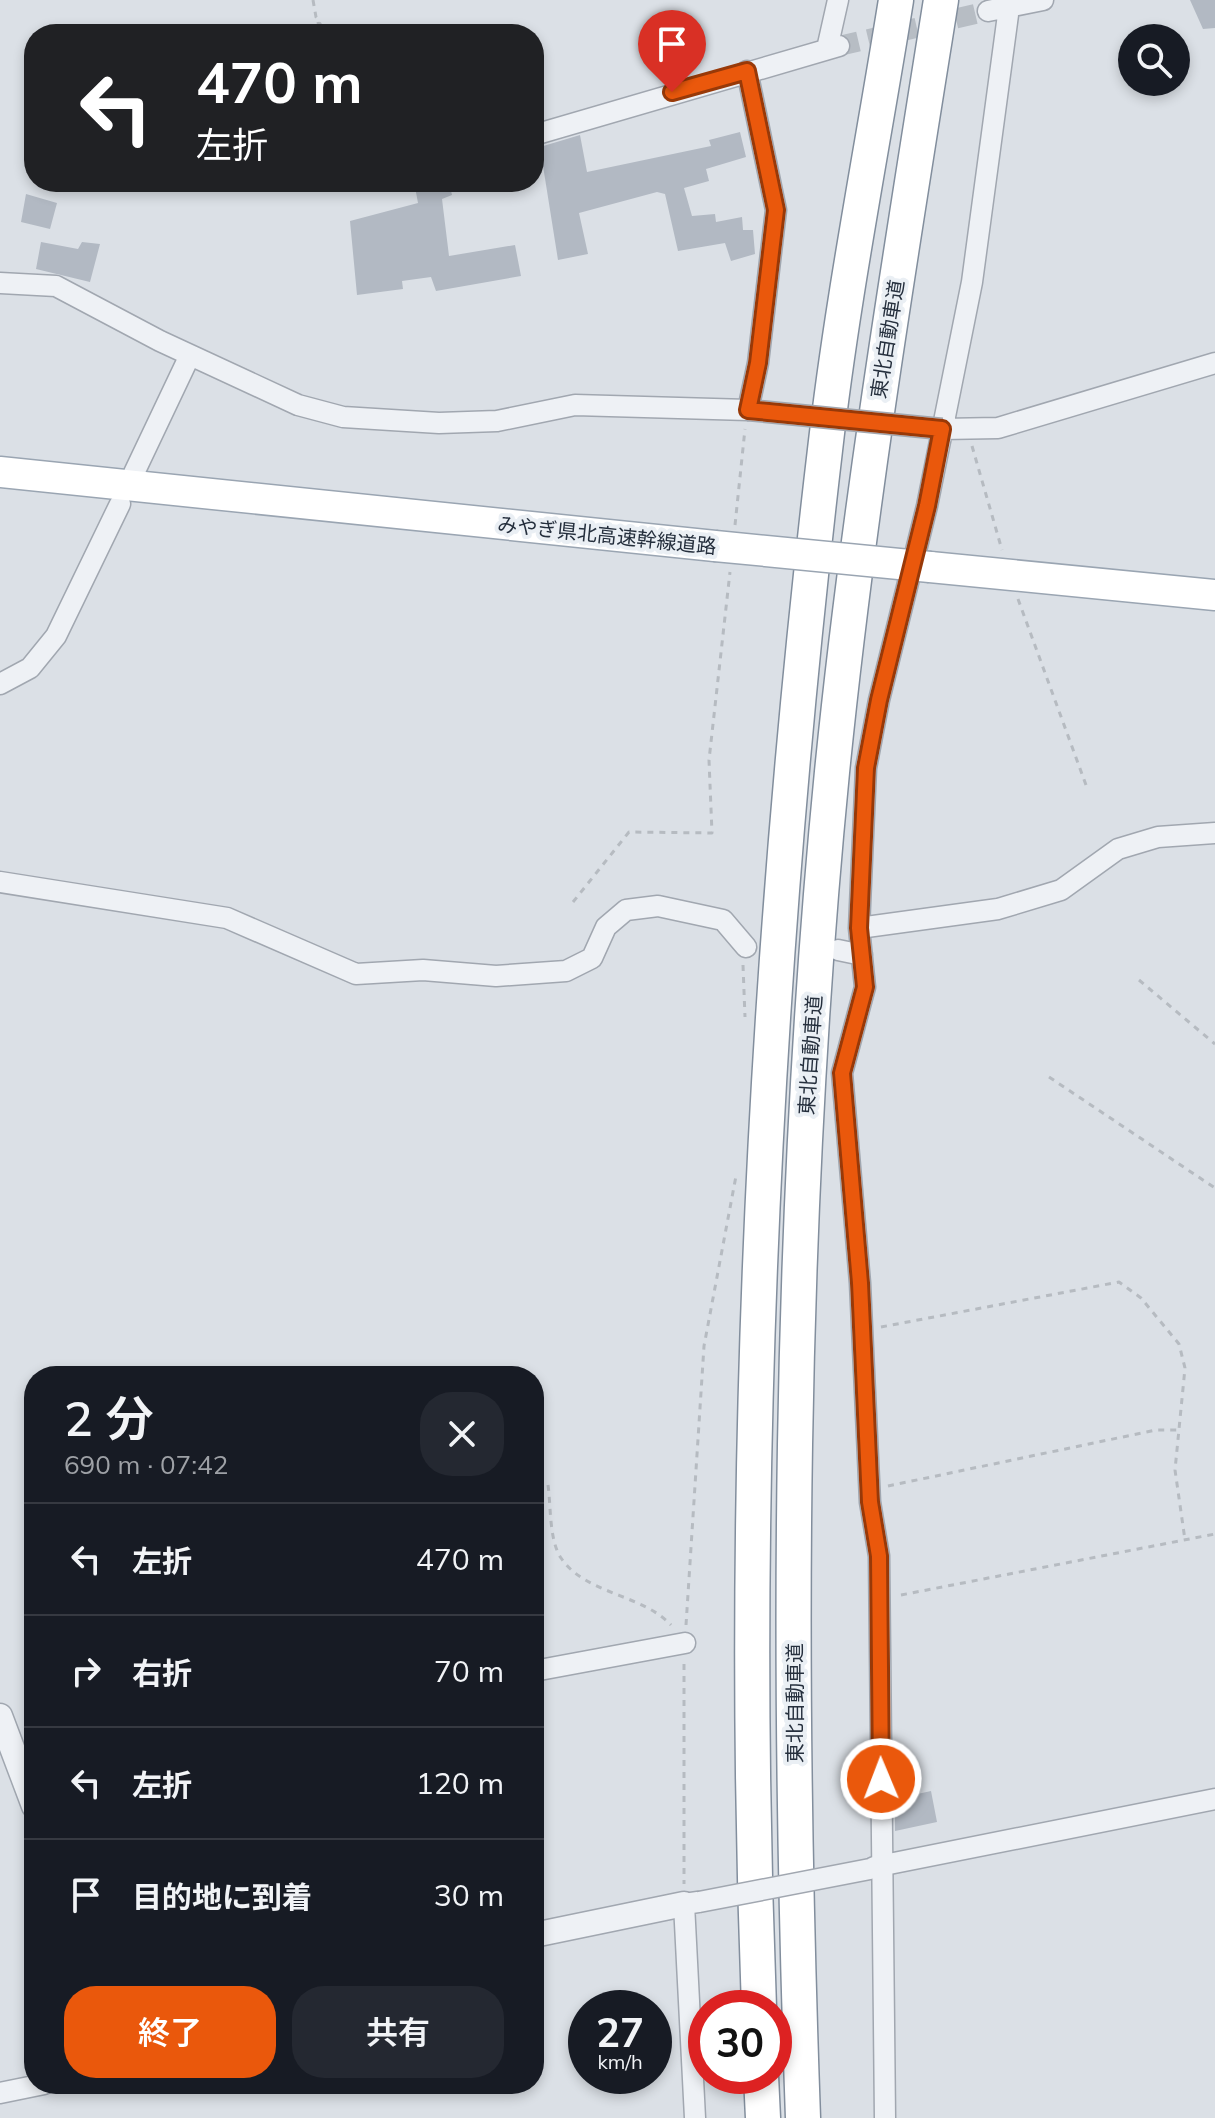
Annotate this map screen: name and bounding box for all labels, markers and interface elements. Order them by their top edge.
pin [638,10,706,92]
icon: arrive [650,22,694,66]
map controls [1118,24,1190,96]
button: search [1118,24,1190,96]
text: 470 m [196,47,363,117]
icon: left [64,56,168,160]
text: 左折 [196,122,268,167]
street label: 東北自動車道 [865,278,909,400]
street label: みやぎ県北高速幹線道路 [496,511,718,559]
street label: 東北自動車道 [793,994,827,1116]
text: 2 分 [64,1388,154,1448]
button: close [420,1392,504,1476]
text: 690 m · 07:42 [64,1448,228,1481]
icon: left [64,1537,108,1581]
text: 470 m [416,1540,504,1578]
text: 左折 [132,1542,192,1580]
street label: 東北自動車道 [782,1643,807,1763]
icon: right [64,1649,108,1693]
text: 70 m [434,1652,504,1690]
text: 右折 [132,1654,192,1692]
position arrow [839,1737,923,1821]
icon: left [64,1761,108,1805]
text: 120 m [416,1764,504,1802]
text: 左折 [132,1766,192,1804]
icon: arrive [64,1873,108,1917]
text: 30 m [434,1876,504,1914]
text: 目的地に到着 [132,1878,312,1916]
button: 終了 [64,1986,276,2078]
button: 共有 [292,1986,504,2078]
speed limit sign: 30 [688,1990,792,2094]
text: 27 [596,2007,644,2057]
text: km/h [597,2049,643,2074]

